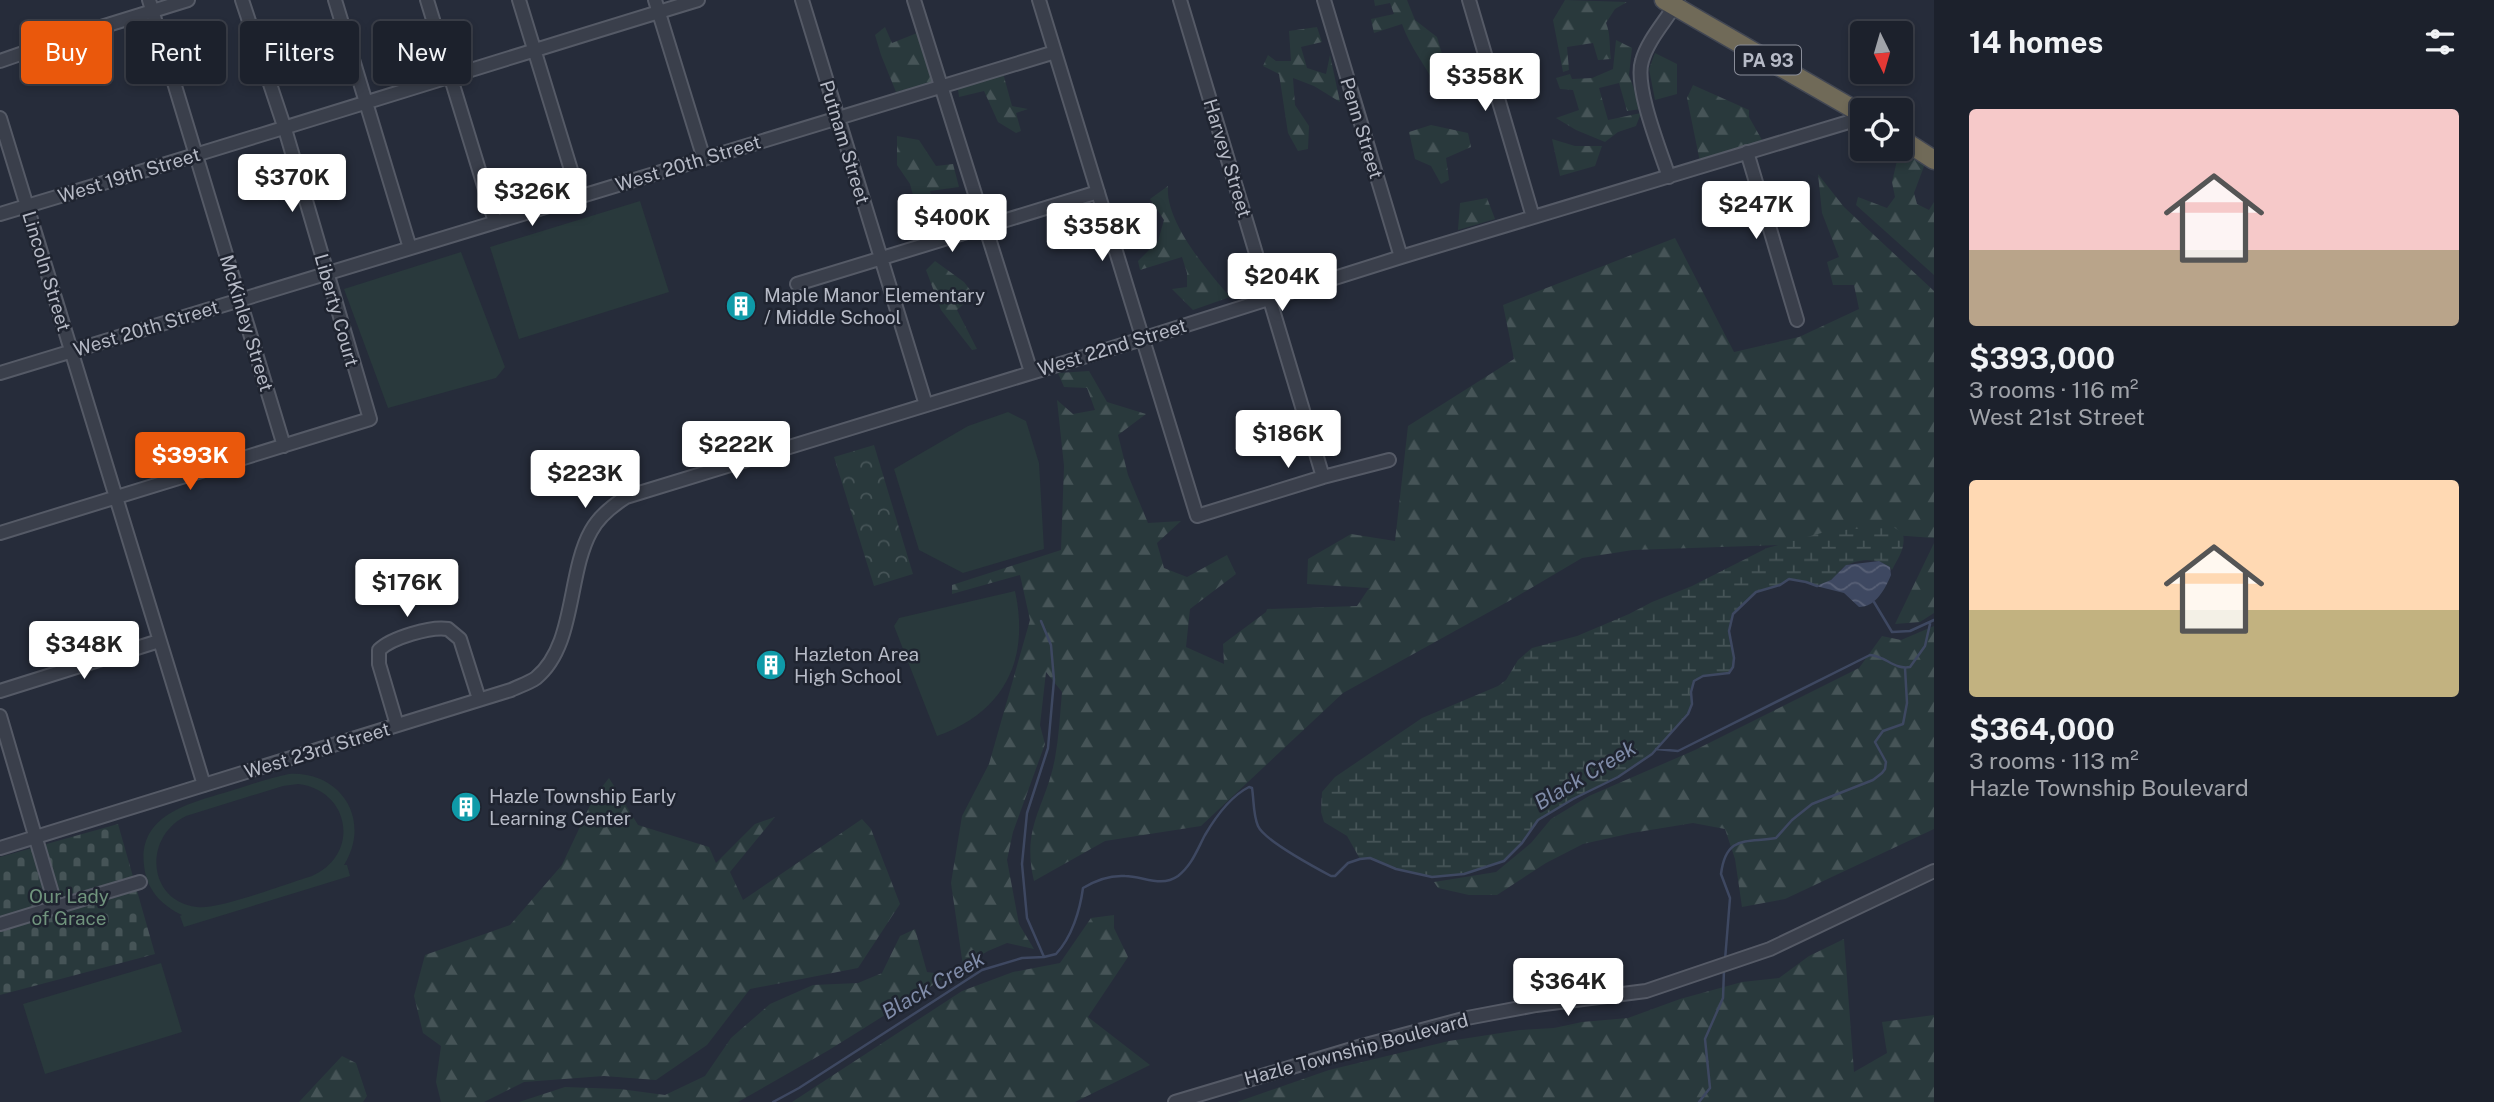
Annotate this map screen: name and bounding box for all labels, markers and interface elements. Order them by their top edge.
chip: Buy [21,21,112,84]
chip: Rent [126,21,226,84]
chip: Filters [240,21,359,84]
chip: New [373,21,471,84]
north arrow [1850,21,1913,84]
map controls [1850,21,1913,161]
icon: filters [2421,23,2459,61]
text: 14 homes [1969,24,2103,60]
road number: PA 93 [1735,46,1801,74]
pin: $358K [1436,54,1534,113]
text: $358K [1446,62,1524,89]
street label: Penn Street [1336,75,1388,181]
street label: Putnam Street [816,77,874,207]
street label: Harvey Street [1200,96,1256,220]
button: locate [1850,98,1913,161]
street label: West 20th Street [613,130,763,196]
street label: West 19th Street [55,143,203,207]
pin: $370K [243,154,341,214]
icon: home [2151,155,2277,281]
text: $370K [254,163,330,190]
pin: $326K [483,168,581,228]
text: $326K [493,177,571,204]
pin: $247K [1707,182,1805,241]
text: $247K [1718,190,1794,217]
pin: $400K [903,194,1001,254]
text: $400K [914,203,990,230]
pin: $358K [1053,204,1151,263]
street label: Lincoln Street [18,208,76,334]
text: $358K [1063,212,1141,239]
street label: Liberty Court [310,251,364,369]
street label: McKinley Street [216,252,278,394]
pin: $204K [1233,254,1331,313]
text: $204K [1244,262,1320,289]
place label: Maple Manor Elementary / Middle School [764,284,985,328]
building icon: Maple Manor Elementary / Middle School [724,289,758,323]
street label: West 20th Street [71,295,221,361]
street label: West 22nd Street [1035,314,1189,380]
text: $393,000 [1969,340,2115,376]
text: 3 rooms · 116 m² [1969,376,2139,403]
text: West 21st Street [1969,403,2145,430]
pin: $186K [1239,410,1337,470]
text: $186K [1252,419,1324,446]
pin: $222K [687,421,785,481]
text: $222K [698,430,774,457]
pin: $393K [141,433,239,492]
text: $393K [151,441,229,468]
pin: $223K [536,450,634,510]
text: $223K [547,459,623,486]
icon: home [2151,526,2277,652]
pin: $176K [358,560,456,619]
text: $176K [371,568,443,595]
pin: $348K [35,622,133,681]
text: $348K [45,630,123,657]
place label: Hazleton Area High School [794,643,919,687]
building icon: Hazleton Area High School [754,648,788,682]
text: $364,000 [1969,711,2115,747]
street label: West 23rd Street [241,717,393,783]
water label: Black Creek [1530,735,1641,815]
text: 3 rooms · 113 m² [1969,747,2139,774]
text: Hazle Township Boulevard [1969,774,2249,801]
place label: Hazle Township Early Learning Center [489,785,676,829]
building icon: Hazle Township Early Learning Center [449,790,483,824]
park label: Our Lady of Grace [29,885,109,929]
water label: Black Creek [877,945,989,1024]
pin: $364K [1519,958,1617,1018]
text: $364K [1529,967,1607,994]
street label: Hazle Township Boulevard [1242,1008,1470,1090]

